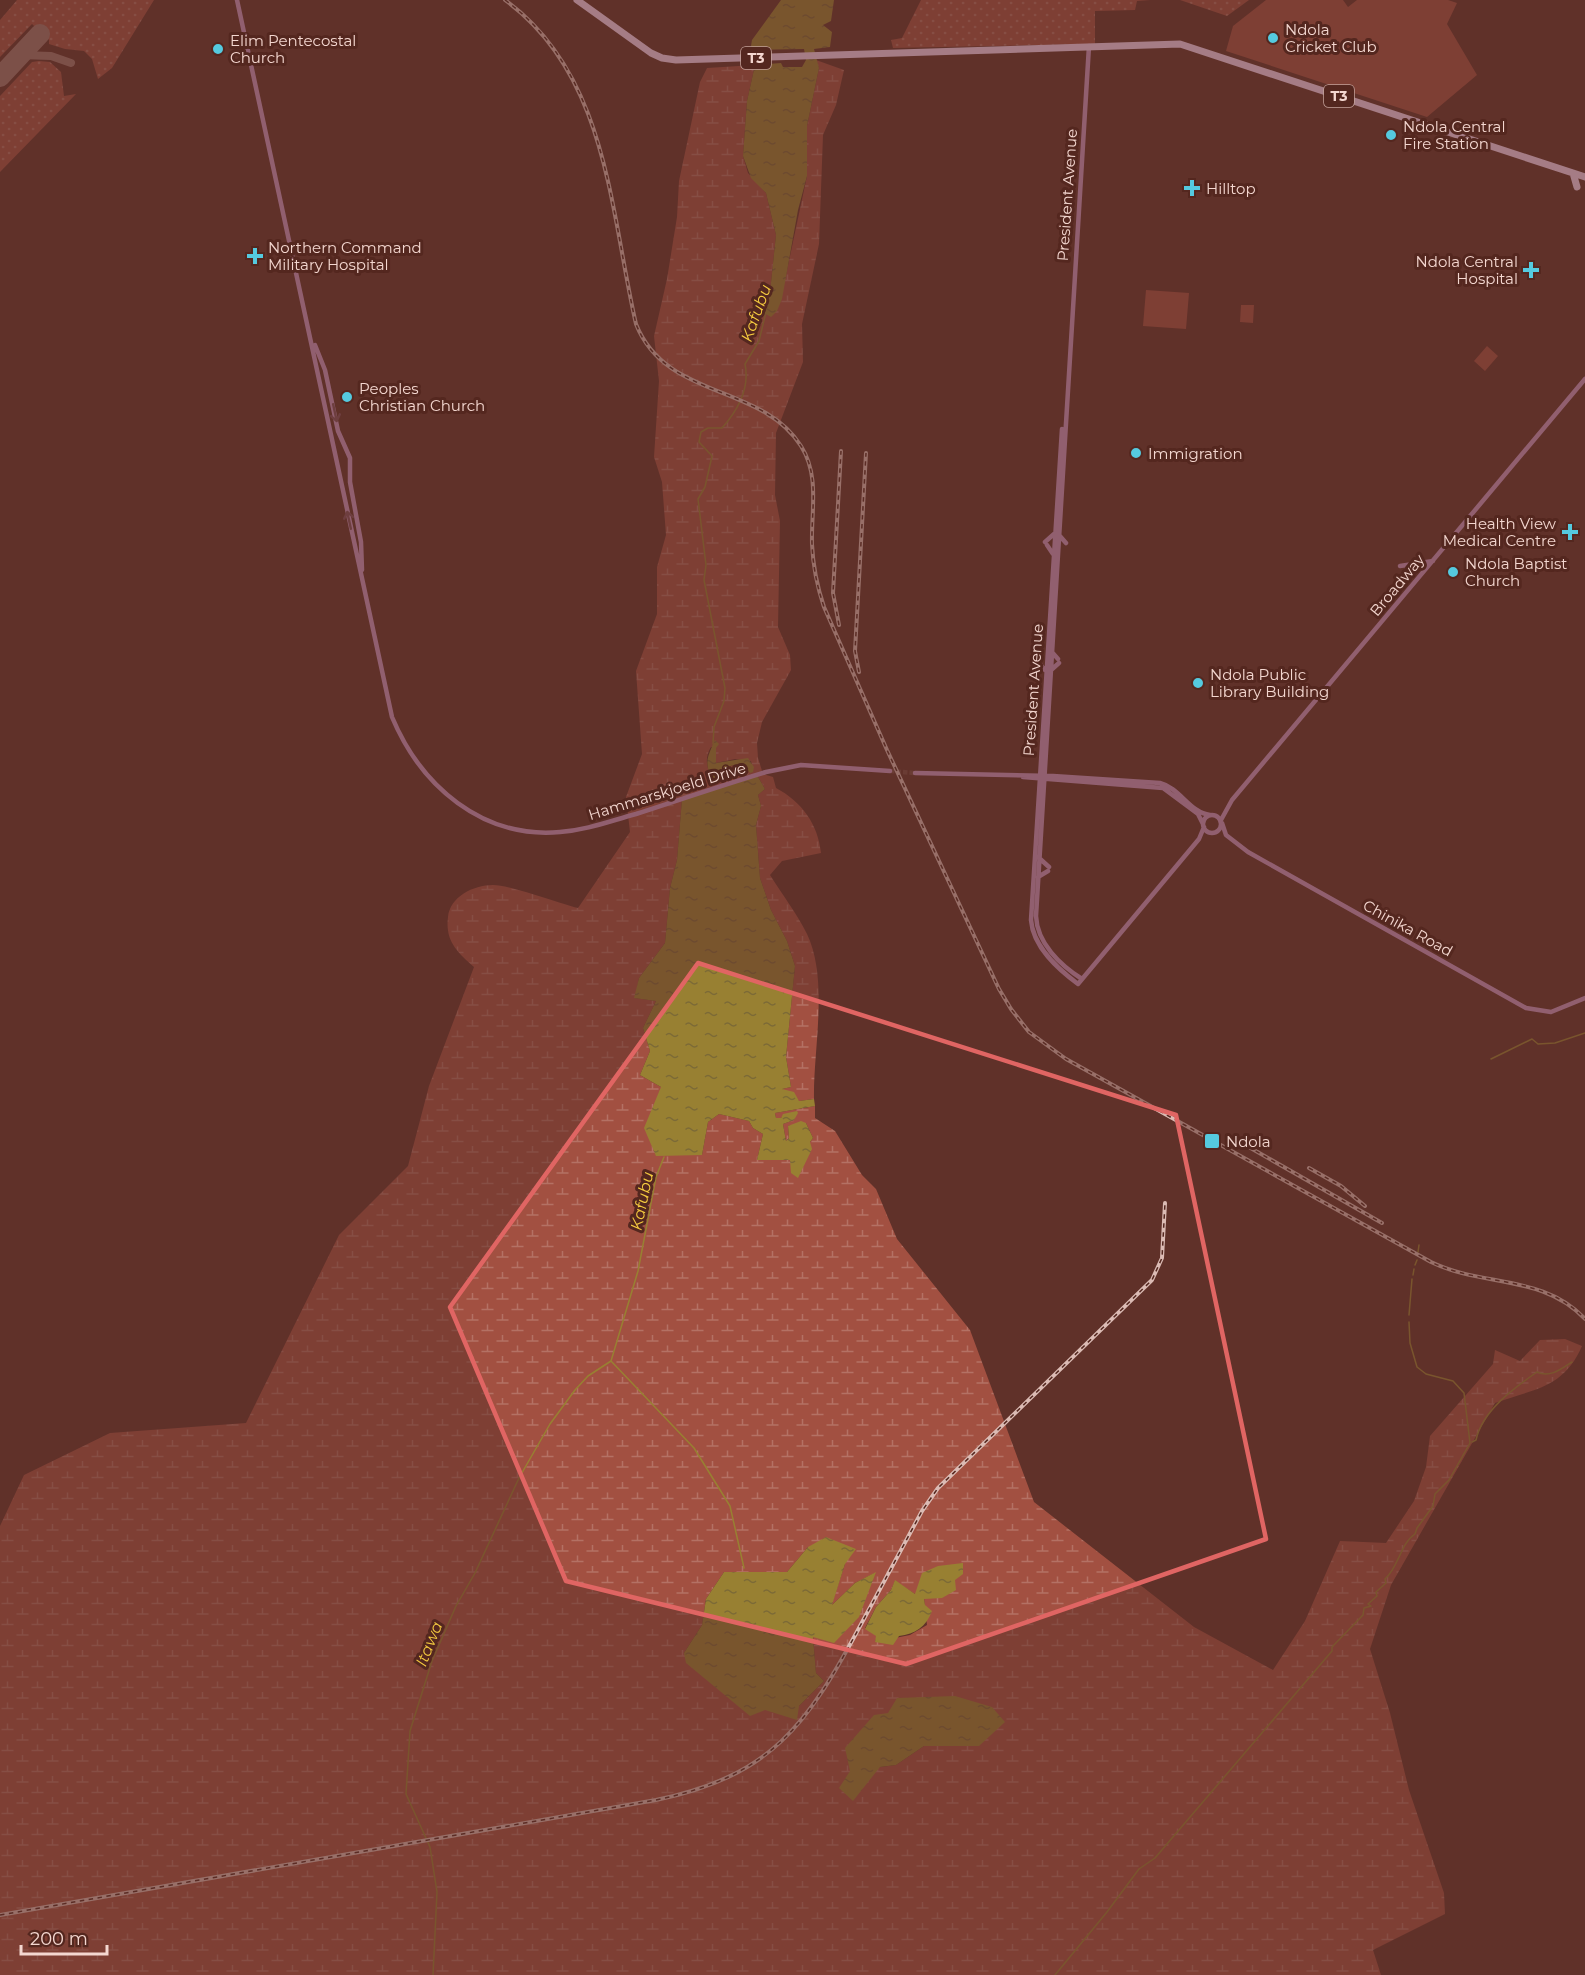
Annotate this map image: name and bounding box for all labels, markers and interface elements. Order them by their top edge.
place label: Ndola Cricket Club [1285,20,1377,56]
place label: Elim Pentecostal Church [230,31,356,67]
marker: Ndola Cricket Club [1266,31,1280,45]
marker: Elim Pentecostal Church [211,42,225,56]
road number: T3 [741,47,771,69]
road number: T3 [1324,85,1354,107]
place label: Ndola Central Fire Station [1403,117,1505,153]
street label: President Avenue [1053,128,1081,262]
marker: Ndola Central Fire Station [1384,128,1398,142]
marker: Hilltop [1183,179,1201,197]
place label: Hilltop [1206,179,1256,198]
place label: Northern Command Military Hospital [268,238,422,274]
marker: Northern Command Military Hospital [246,247,264,265]
place label: Ndola Central Hospital [1416,252,1518,288]
marker: Ndola Central Hospital [1522,261,1540,279]
water label: Kafubu [737,282,775,344]
place label: Peoples Christian Church [359,379,485,415]
marker: Peoples Christian Church [340,390,354,404]
one-way arrow [330,403,341,422]
place label: Immigration [1148,444,1243,463]
marker: Immigration [1129,446,1143,460]
one-way arrow [343,511,354,530]
place label: Health View Medical Centre [1443,514,1557,550]
marker: Health View Medical Centre [1561,523,1579,541]
street label: Broadway [1366,549,1429,620]
place label: Ndola Baptist Church [1465,554,1567,590]
marker: Ndola Baptist Church [1446,565,1460,579]
street label: President Avenue [1019,623,1047,757]
place label: Ndola Public Library Building [1210,665,1329,701]
marker: Ndola Public Library Building [1191,676,1205,690]
street label: Hammarskjoeld Drive [586,758,748,824]
street label: Chinika Road [1360,895,1456,961]
marker: Ndola [1203,1132,1221,1150]
place label: Ndola [1226,1132,1271,1151]
water label: Kafubu [627,1170,658,1232]
water label: Itawa [411,1619,447,1669]
scale bar [21,1918,106,1956]
text: 200 m [30,1928,88,1950]

